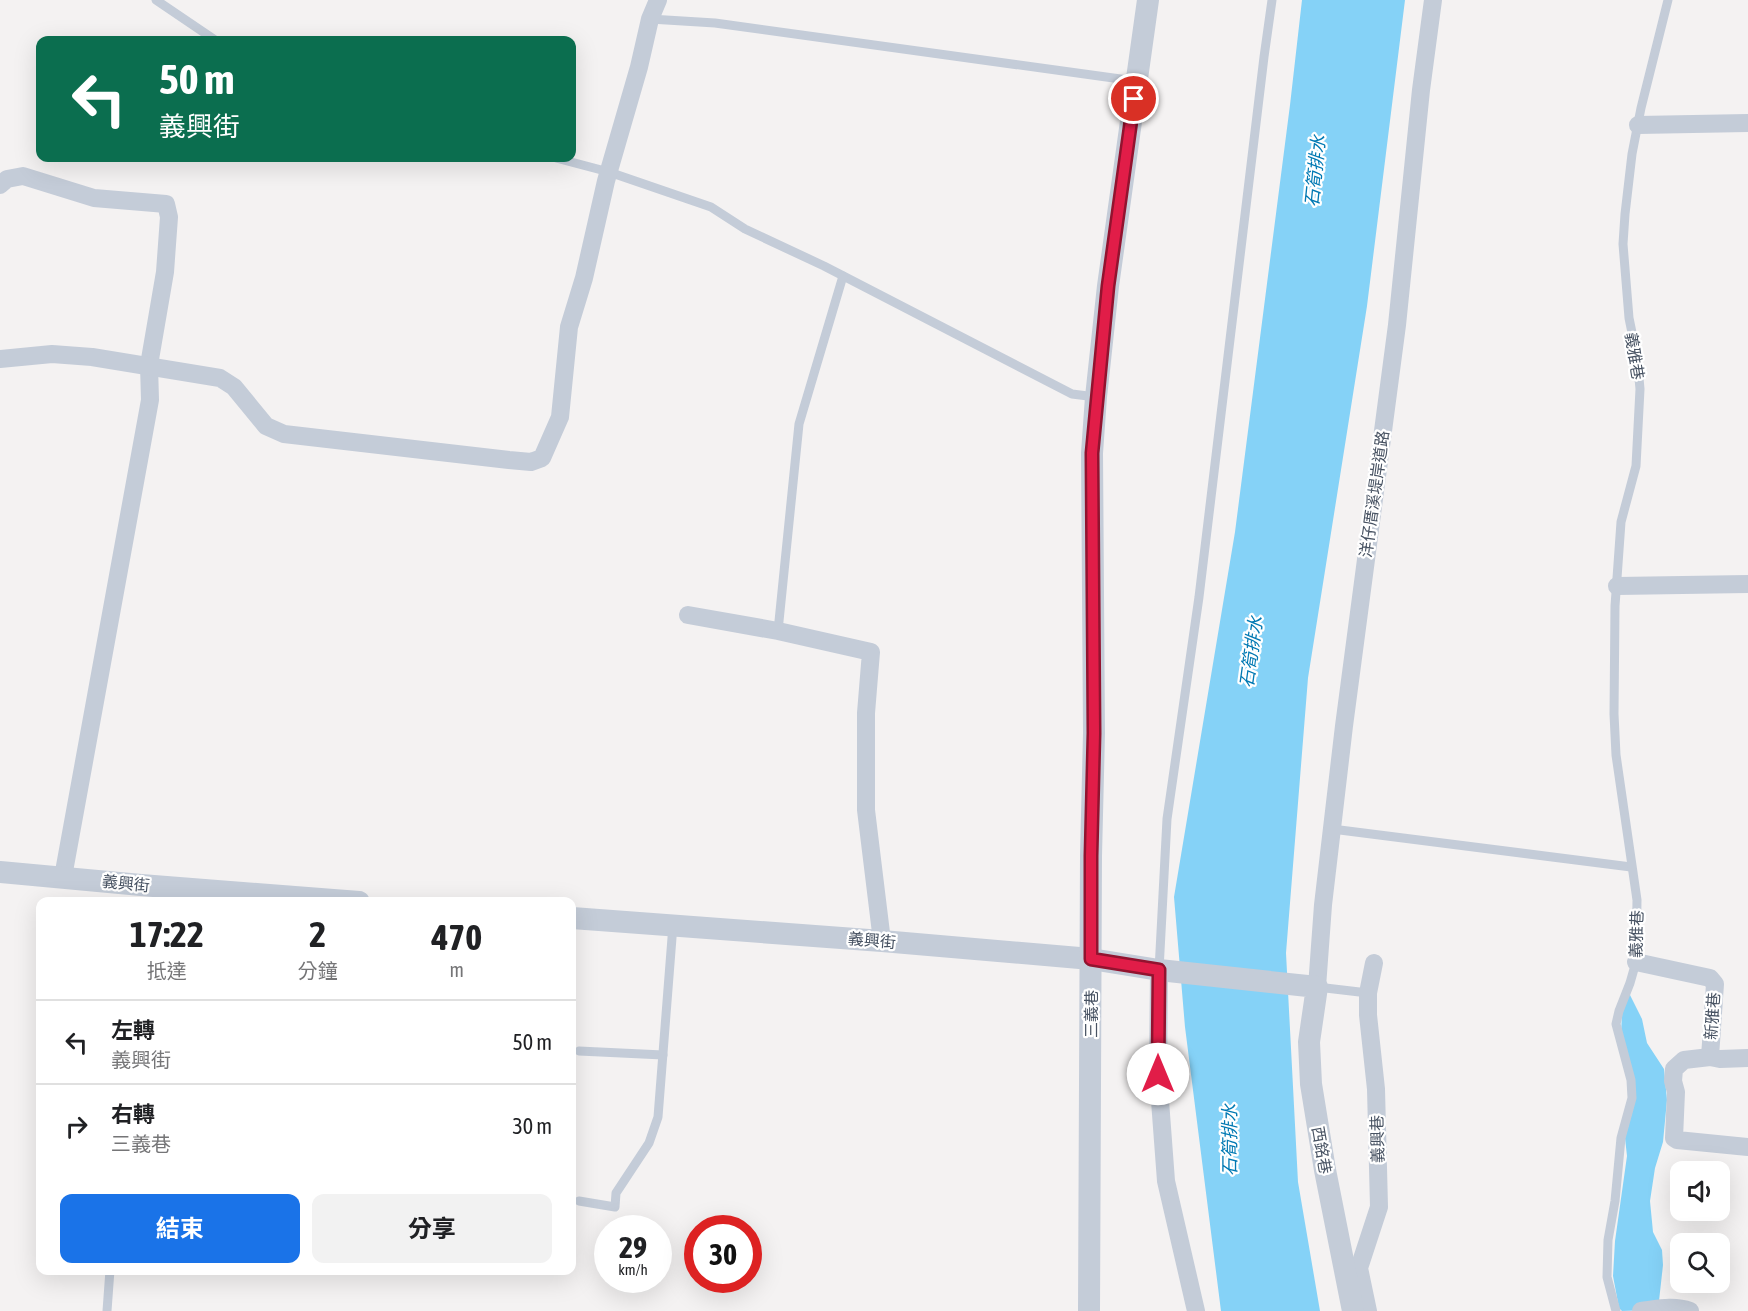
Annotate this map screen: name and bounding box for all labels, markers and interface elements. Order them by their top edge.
text: 50 m [159,55,234,103]
icon: left [60,60,138,138]
pin [1108,73,1159,124]
icon: arrive [1117,82,1150,115]
text: 義興街 [159,111,240,142]
water label: 石筍排水 [1301,133,1329,208]
street label: 義雅巷 [1622,331,1648,381]
street label: 洋仔厝溪堤岸道路 [1356,429,1392,559]
water label: 石筍排水 [1236,614,1267,689]
street label: 義興街 [101,872,151,894]
street label: 義雅巷 [1626,910,1646,958]
text: 17:22 [130,913,204,955]
text: 2 [309,913,326,955]
text: 470 [431,916,482,958]
street label: 義興街 [847,929,897,951]
text: m [450,958,464,981]
text: 抵達 [147,959,187,982]
text: 分鐘 [298,959,338,982]
street label: 三義巷 [1082,990,1100,1038]
street label: 新雅巷 [1701,991,1723,1041]
text: 左轉 [111,1017,155,1043]
icon: left [60,1026,93,1059]
text: 50 m [512,1029,552,1055]
position arrow [1126,1042,1190,1106]
text: 義興街 [111,1048,171,1071]
text: 右轉 [111,1101,155,1127]
water label: 石筍排水 [1219,1103,1240,1176]
icon: right [60,1110,93,1143]
text: 30 m [512,1113,552,1139]
street label: 義興巷 [1368,1115,1386,1163]
street label: 西銘巷 [1309,1125,1335,1175]
text: 三義巷 [111,1132,171,1155]
map controls [1670,1161,1730,1293]
button: sound [1670,1161,1730,1221]
button: 結束 [60,1194,300,1263]
button: 分享 [312,1194,552,1263]
speed limit sign: 30 [684,1215,762,1293]
text: 29 [619,1230,647,1264]
button: search [1670,1233,1730,1293]
text: km/h [618,1261,648,1278]

